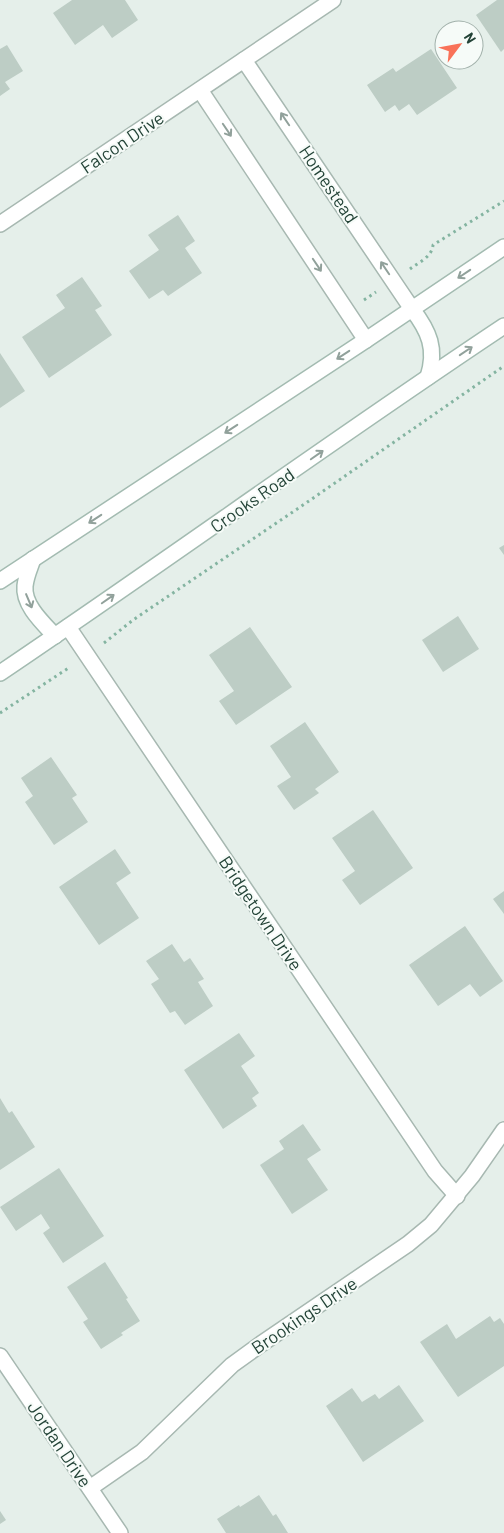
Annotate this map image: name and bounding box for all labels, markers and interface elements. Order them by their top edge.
north arrow [434,20,484,70]
text: N [461,29,480,46]
street label: Falcon Drive [76,106,168,178]
one-way arrow [280,112,290,126]
one-way arrow [222,123,232,137]
street label: Homestead [295,141,363,227]
one-way arrow [312,258,322,272]
one-way arrow [380,262,390,276]
one-way arrow [457,269,471,279]
one-way arrow [459,346,473,357]
one-way arrow [336,351,350,361]
one-way arrow [224,424,238,434]
one-way arrow [309,450,323,460]
street label: Crooks Road [206,463,298,537]
one-way arrow [88,513,102,524]
one-way arrow [25,593,35,608]
one-way arrow [101,594,115,604]
street label: Bridgetown Drive [215,852,307,974]
street label: Brookings Drive [247,1272,361,1358]
street label: Jordan Drive [23,1397,97,1491]

